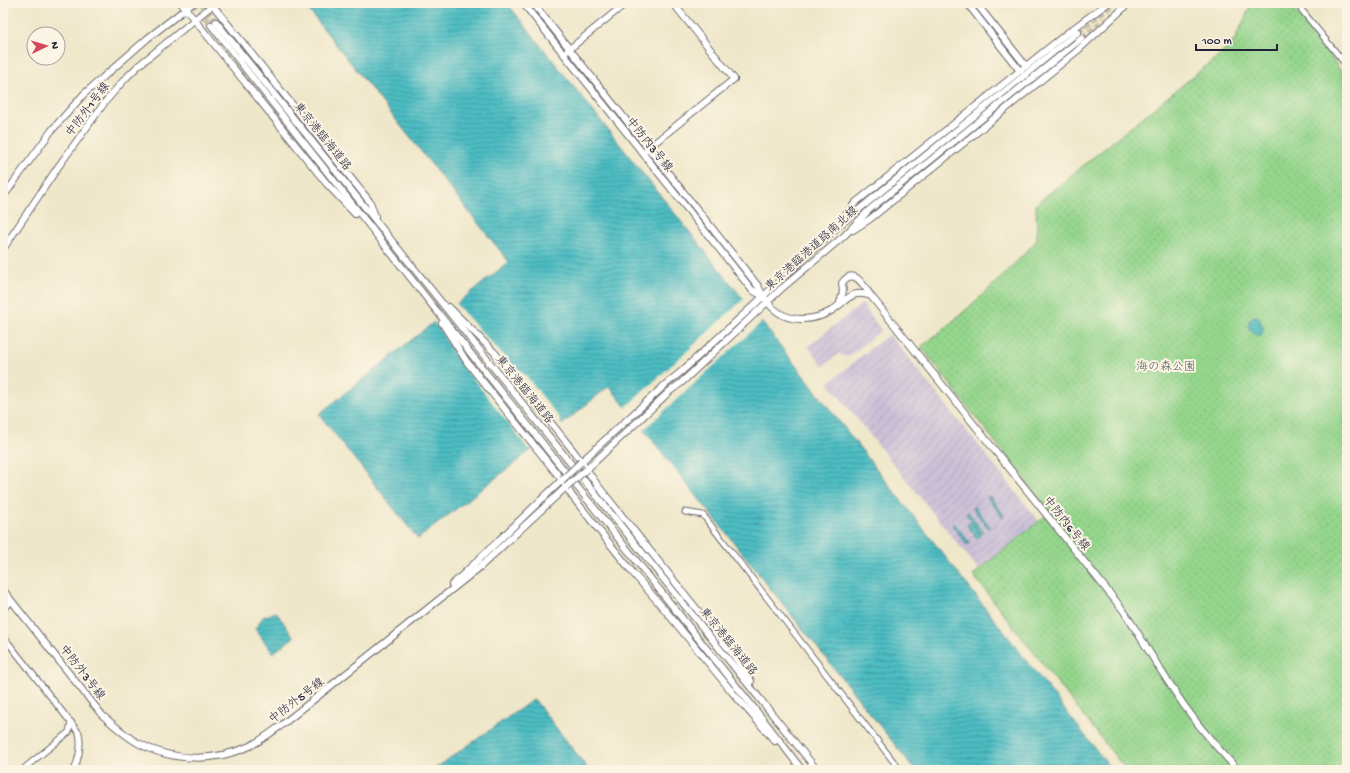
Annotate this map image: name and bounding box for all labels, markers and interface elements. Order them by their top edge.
north arrow [26,26,66,66]
scale bar [1196,26,1277,52]
text: 100 m [1201,35,1232,49]
text: N [48,41,60,49]
street label: 中防外1号線 [63,79,114,140]
street label: 東京港臨海道路 [290,100,354,174]
street label: 中防内3号線 [622,114,676,175]
street label: 東京港臨港道路南北線 [762,203,862,295]
street label: 東京港臨海道路 [492,353,556,427]
park label: 海の森公園 [1136,360,1196,375]
street label: 中防内6号線 [1039,494,1092,554]
street label: 東京港臨海道路 [696,605,760,679]
street label: 中防外3号線 [56,642,108,704]
street label: 中防外5号線 [266,675,328,728]

